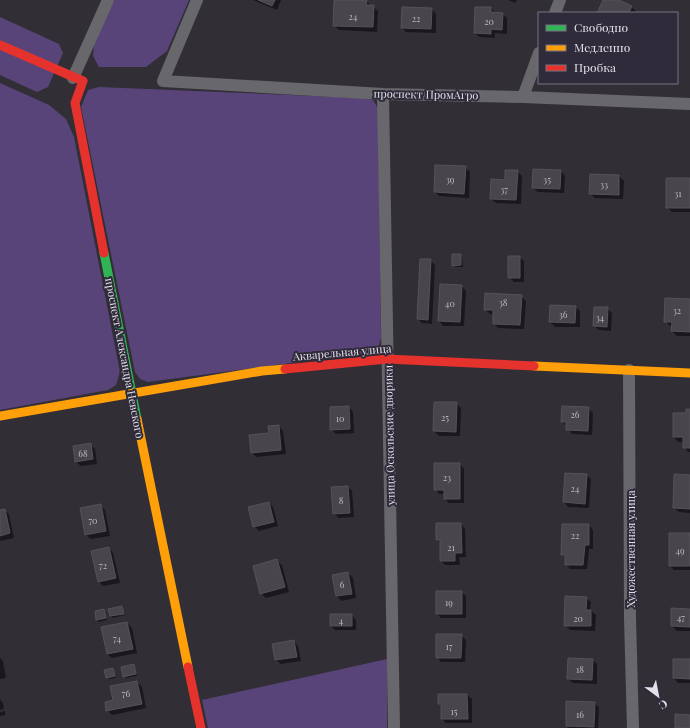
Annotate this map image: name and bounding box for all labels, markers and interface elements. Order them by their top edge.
house number: 24 [349,10,358,22]
house number: 22 [412,12,420,24]
legend [538,12,678,84]
house number: 20 [484,15,494,27]
text: Свободно [574,19,629,35]
text: Медленно [574,39,631,55]
text: Пробка [574,59,616,75]
street label: проспект ПромАгро [373,86,479,102]
house number: 39 [446,173,455,185]
house number: 35 [543,173,551,185]
house number: 33 [600,178,608,190]
house number: 37 [500,183,508,195]
house number: 31 [674,187,682,199]
street label: проспект Александра Невского [102,277,148,439]
house number: 38 [499,296,508,308]
house number: 40 [445,297,455,309]
house number: 32 [673,304,681,316]
house number: 36 [559,308,568,320]
house number: 34 [596,311,605,323]
street label: Акварельная улица [291,340,392,364]
street label: улица Оскольские дворики [380,365,398,506]
house number: 26 [571,408,580,420]
house number: 25 [441,411,449,423]
house number: 10 [336,412,344,424]
house number: 68 [78,447,88,459]
house number: 23 [443,471,451,483]
house number: 24 [571,482,580,494]
street label: Художественная улица [623,490,638,608]
house number: 8 [339,494,344,506]
house number: 70 [88,514,98,526]
house number: 22 [571,529,579,541]
house number: 21 [447,541,455,553]
house number: 49 [675,544,685,556]
house number: 72 [99,559,107,571]
house number: 6 [340,578,345,590]
house number: 19 [445,596,453,608]
house number: 47 [677,611,685,623]
house number: 20 [573,612,583,624]
house number: 4 [339,614,344,626]
house number: 74 [113,632,121,644]
house number: 17 [446,640,453,652]
house number: 18 [576,663,584,675]
north arrow [638,676,678,716]
house number: 76 [122,687,130,699]
text: С [656,696,671,713]
house number: 15 [451,705,458,717]
house number: 16 [576,708,584,720]

